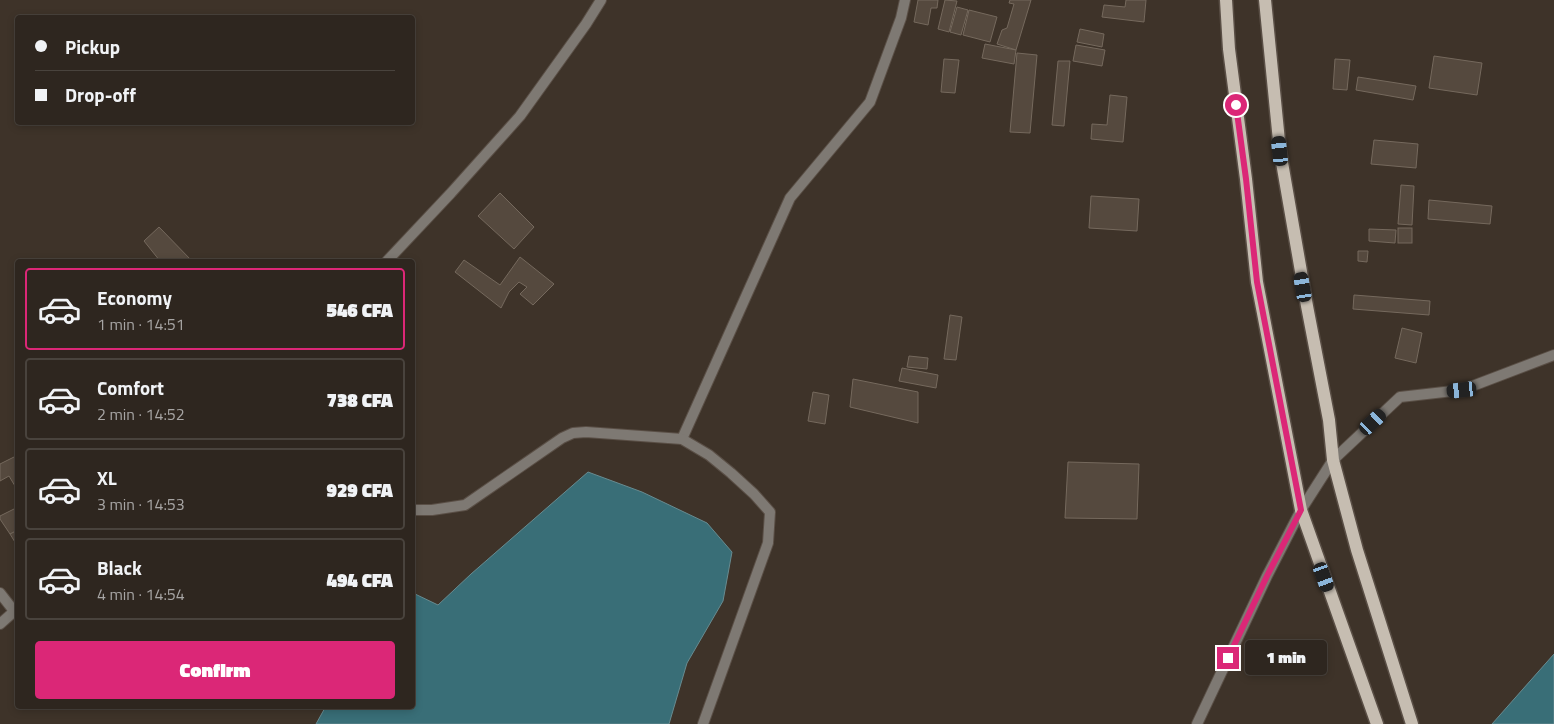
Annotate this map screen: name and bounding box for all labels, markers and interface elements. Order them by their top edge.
text: Pickup [65,32,120,61]
text: Drop-off [65,80,136,109]
route start [1225,94,1247,116]
car [1270,135,1289,167]
car [1293,271,1312,303]
text: Economy [97,283,172,312]
icon: car [37,287,82,332]
text: 546 CFA [326,295,393,324]
text: 1 min · 14:51 [97,312,185,336]
text: Comfort [97,373,164,402]
icon: car [37,377,82,422]
car [1446,381,1477,399]
text: 738 CFA [326,385,393,414]
text: 2 min · 14:52 [97,402,185,426]
car [1356,406,1389,438]
text: XL [97,463,117,492]
icon: car [37,467,82,512]
text: 929 CFA [326,475,393,504]
text: 3 min · 14:53 [97,492,185,516]
text: Black [97,553,142,582]
icon: car [37,557,82,602]
car [1311,560,1336,594]
text: 494 CFA [326,565,393,594]
text: 4 min · 14:54 [97,582,185,606]
callout: 1 min [1246,640,1328,676]
button: Confirm [35,641,395,699]
text: 1 min [1266,645,1306,669]
route end [1217,647,1239,669]

